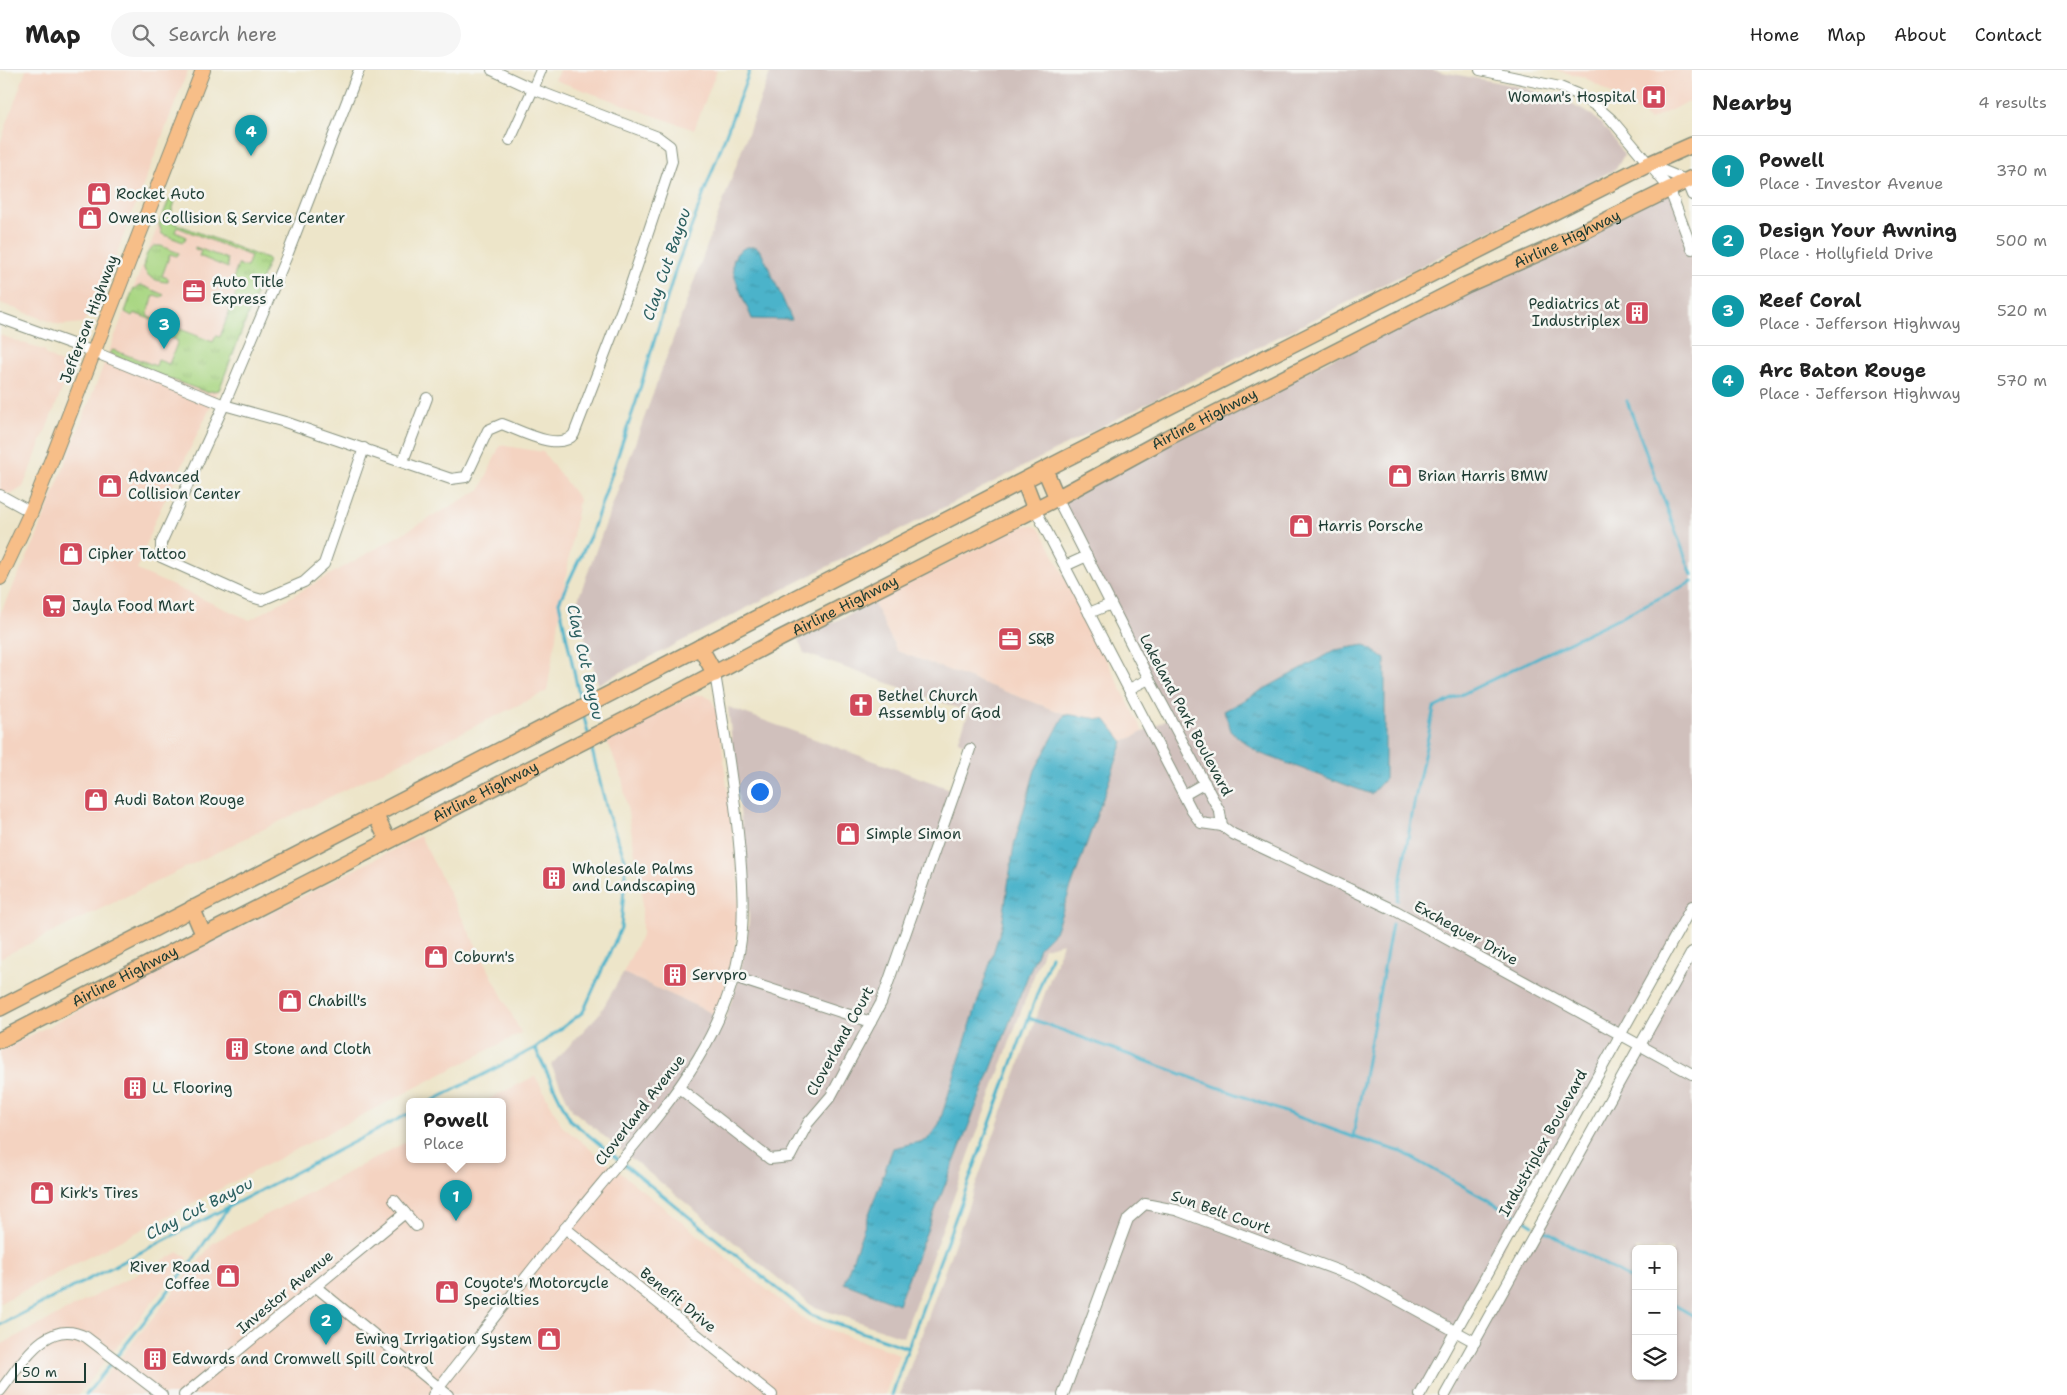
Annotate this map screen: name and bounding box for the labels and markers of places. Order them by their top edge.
hospital icon: Woman's Hospital [1641,84,1667,110]
place label: Woman's Hospital [1508,87,1636,107]
pin: 4 [235,115,267,156]
shop icon: Rocket Auto [86,181,112,207]
place label: Rocket Auto [116,184,205,204]
shop icon: Owens Collision & Service Center [77,205,103,231]
place label: Owens Collision & Service Center [108,208,345,228]
place label: Auto Title Express [212,272,284,309]
office icon: Auto Title Express [181,278,207,304]
place label: Pediatrics at Industriplex [1528,294,1620,331]
building icon: Pediatrics at Industriplex [1624,300,1650,326]
pin: 3 [148,308,180,349]
shop icon: Brian Harris BMW [1387,463,1413,489]
place label: Brian Harris BMW [1418,466,1548,486]
place label: Advanced Collision Center [128,467,241,504]
shop icon: Advanced Collision Center [97,473,123,499]
shop icon: Harris Porsche [1288,513,1314,539]
place label: Harris Porsche [1318,516,1423,536]
shop icon: Cipher Tattoo [58,541,84,567]
place label: Cipher Tattoo [88,544,186,564]
supermarket icon: Jayla Food Mart [41,593,67,619]
place label: Jayla Food Mart [72,596,195,616]
office icon: S&B [997,626,1023,652]
place label: S&B [1028,629,1055,649]
place label: Bethel Church Assembly of God [878,686,1001,723]
church icon: Bethel Church Assembly of God [848,692,874,718]
shop icon: Audi Baton Rouge [83,787,109,813]
place label: Audi Baton Rouge [114,790,245,810]
shop icon: Simple Simon [835,821,861,847]
place label: Simple Simon [866,824,961,844]
place label: Wholesale Palms and Landscaping [572,859,695,896]
building icon: Wholesale Palms and Landscaping [541,865,567,891]
shop icon: Coburn's [423,944,449,970]
place label: Coburn's [454,947,515,967]
building icon: Servpro [662,962,688,988]
place label: Servpro [692,965,747,985]
shop icon: Chabill's [277,988,303,1014]
place label: Chabill's [308,991,367,1011]
building icon: Stone and Cloth [224,1036,250,1062]
place label: Stone and Cloth [254,1039,371,1059]
building icon: LL Flooring [122,1075,148,1101]
place label: LL Flooring [152,1078,232,1098]
shop icon: Kirk's Tires [29,1180,55,1206]
pin: 1 [440,1180,472,1221]
place label: Kirk's Tires [60,1183,138,1203]
place label: River Road Coffee [130,1257,210,1294]
shop icon: River Road Coffee [215,1263,241,1289]
place label: Coyote's Motorcycle Specialties [464,1273,609,1310]
shop icon: Coyote's Motorcycle Specialties [434,1279,460,1305]
pin: 2 [310,1304,342,1345]
shop icon: Ewing Irrigation System [536,1326,562,1352]
place label: Ewing Irrigation System [355,1329,532,1349]
building icon: Edwards and Cromwell Spill Control [142,1346,168,1372]
place label: Edwards and Cromwell Spill Control [172,1349,434,1369]

